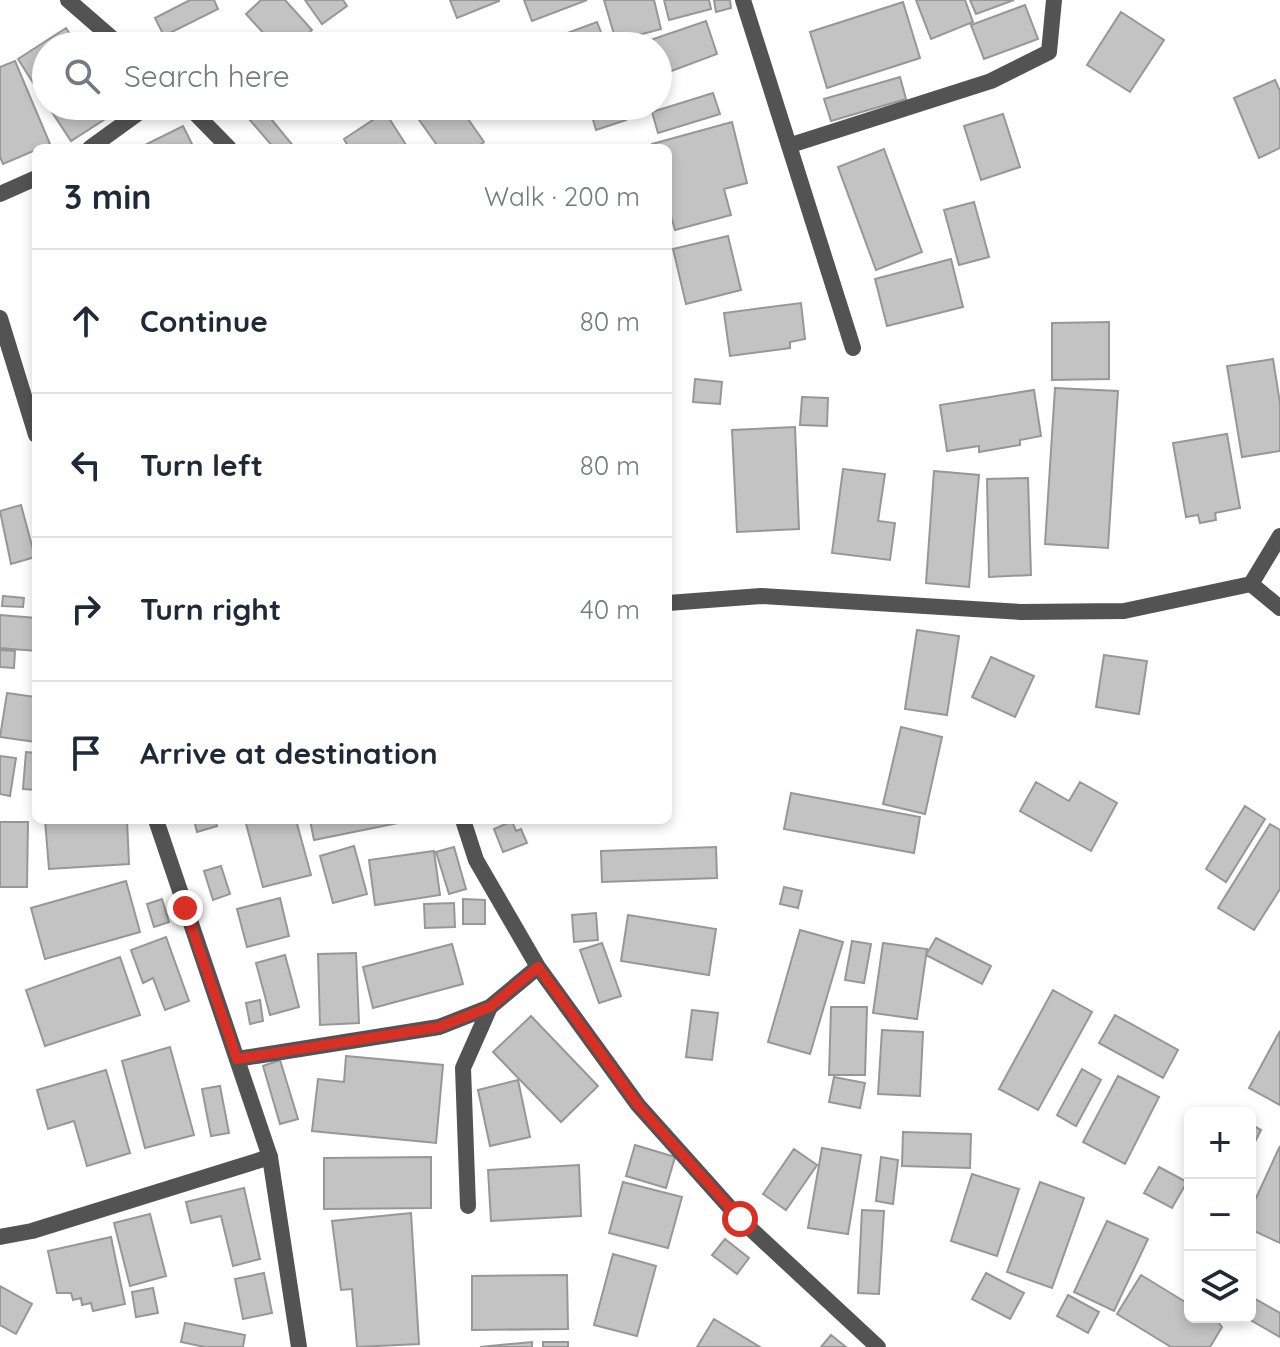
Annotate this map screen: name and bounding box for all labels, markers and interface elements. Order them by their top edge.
search box [32,32,672,120]
icon: search [60,54,104,98]
text: Search here [124,57,290,95]
text: 3 min [64,175,151,218]
text: Walk · 200 m [484,180,640,213]
icon: ahead [64,299,108,343]
text: Continue [140,302,268,340]
text: 80 m [580,305,640,338]
icon: left [64,443,108,487]
text: Turn left [140,446,263,484]
text: 80 m [580,449,640,482]
icon: right [64,587,108,631]
text: Turn right [140,590,281,628]
text: 40 m [580,593,640,626]
icon: arrive [64,731,108,775]
text: Arrive at destination [140,734,438,772]
route end [167,890,203,926]
map controls [1184,1107,1256,1323]
button: + [1184,1107,1256,1179]
button: − [1184,1179,1256,1251]
route start [722,1201,758,1237]
button: layers [1184,1251,1256,1323]

